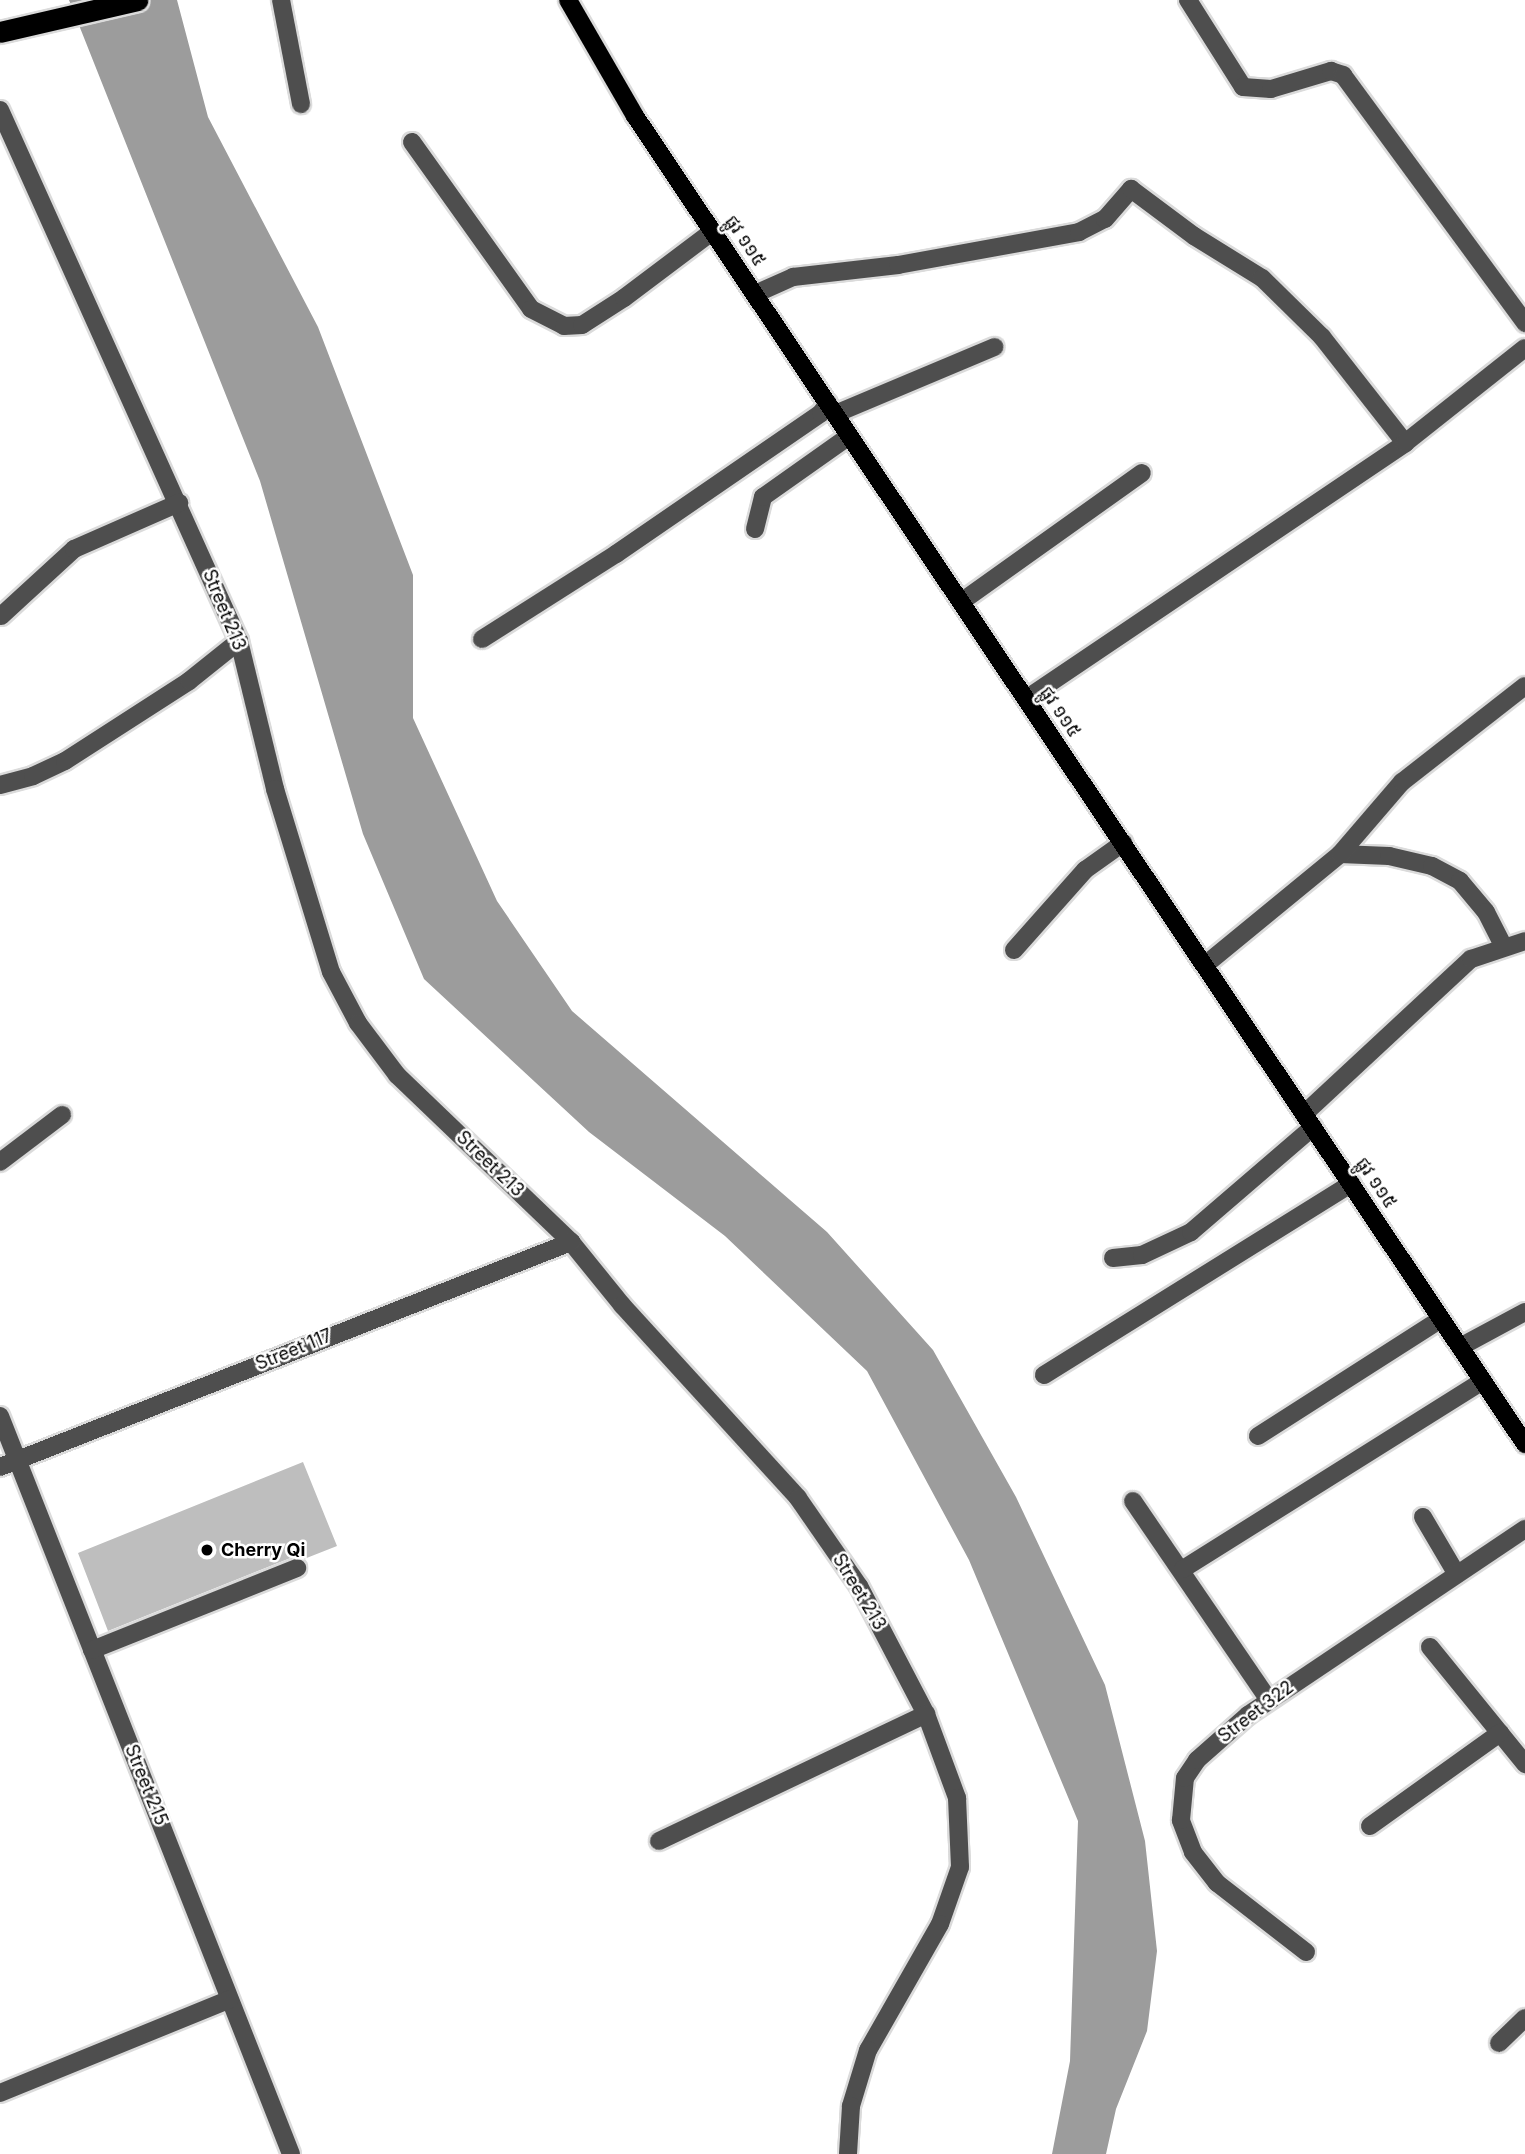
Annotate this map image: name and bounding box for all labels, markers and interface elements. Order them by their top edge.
street label: ផ្លូវ ១១៥ [720,211,770,271]
street label: Street 213 [198,566,250,654]
street label: ផ្លូវ ១១៥ [1035,682,1085,742]
street label: Street 213 [452,1127,528,1201]
street label: ផ្លូវ ១១៥ [1351,1153,1401,1213]
street label: Street 117 [253,1325,335,1375]
place label: Cherry Qi [221,1539,305,1561]
marker: Cherry Qi [199,1542,215,1558]
street label: Street 213 [828,1550,890,1634]
street label: Street 322 [1214,1677,1298,1747]
street label: Street 215 [120,1742,172,1828]

